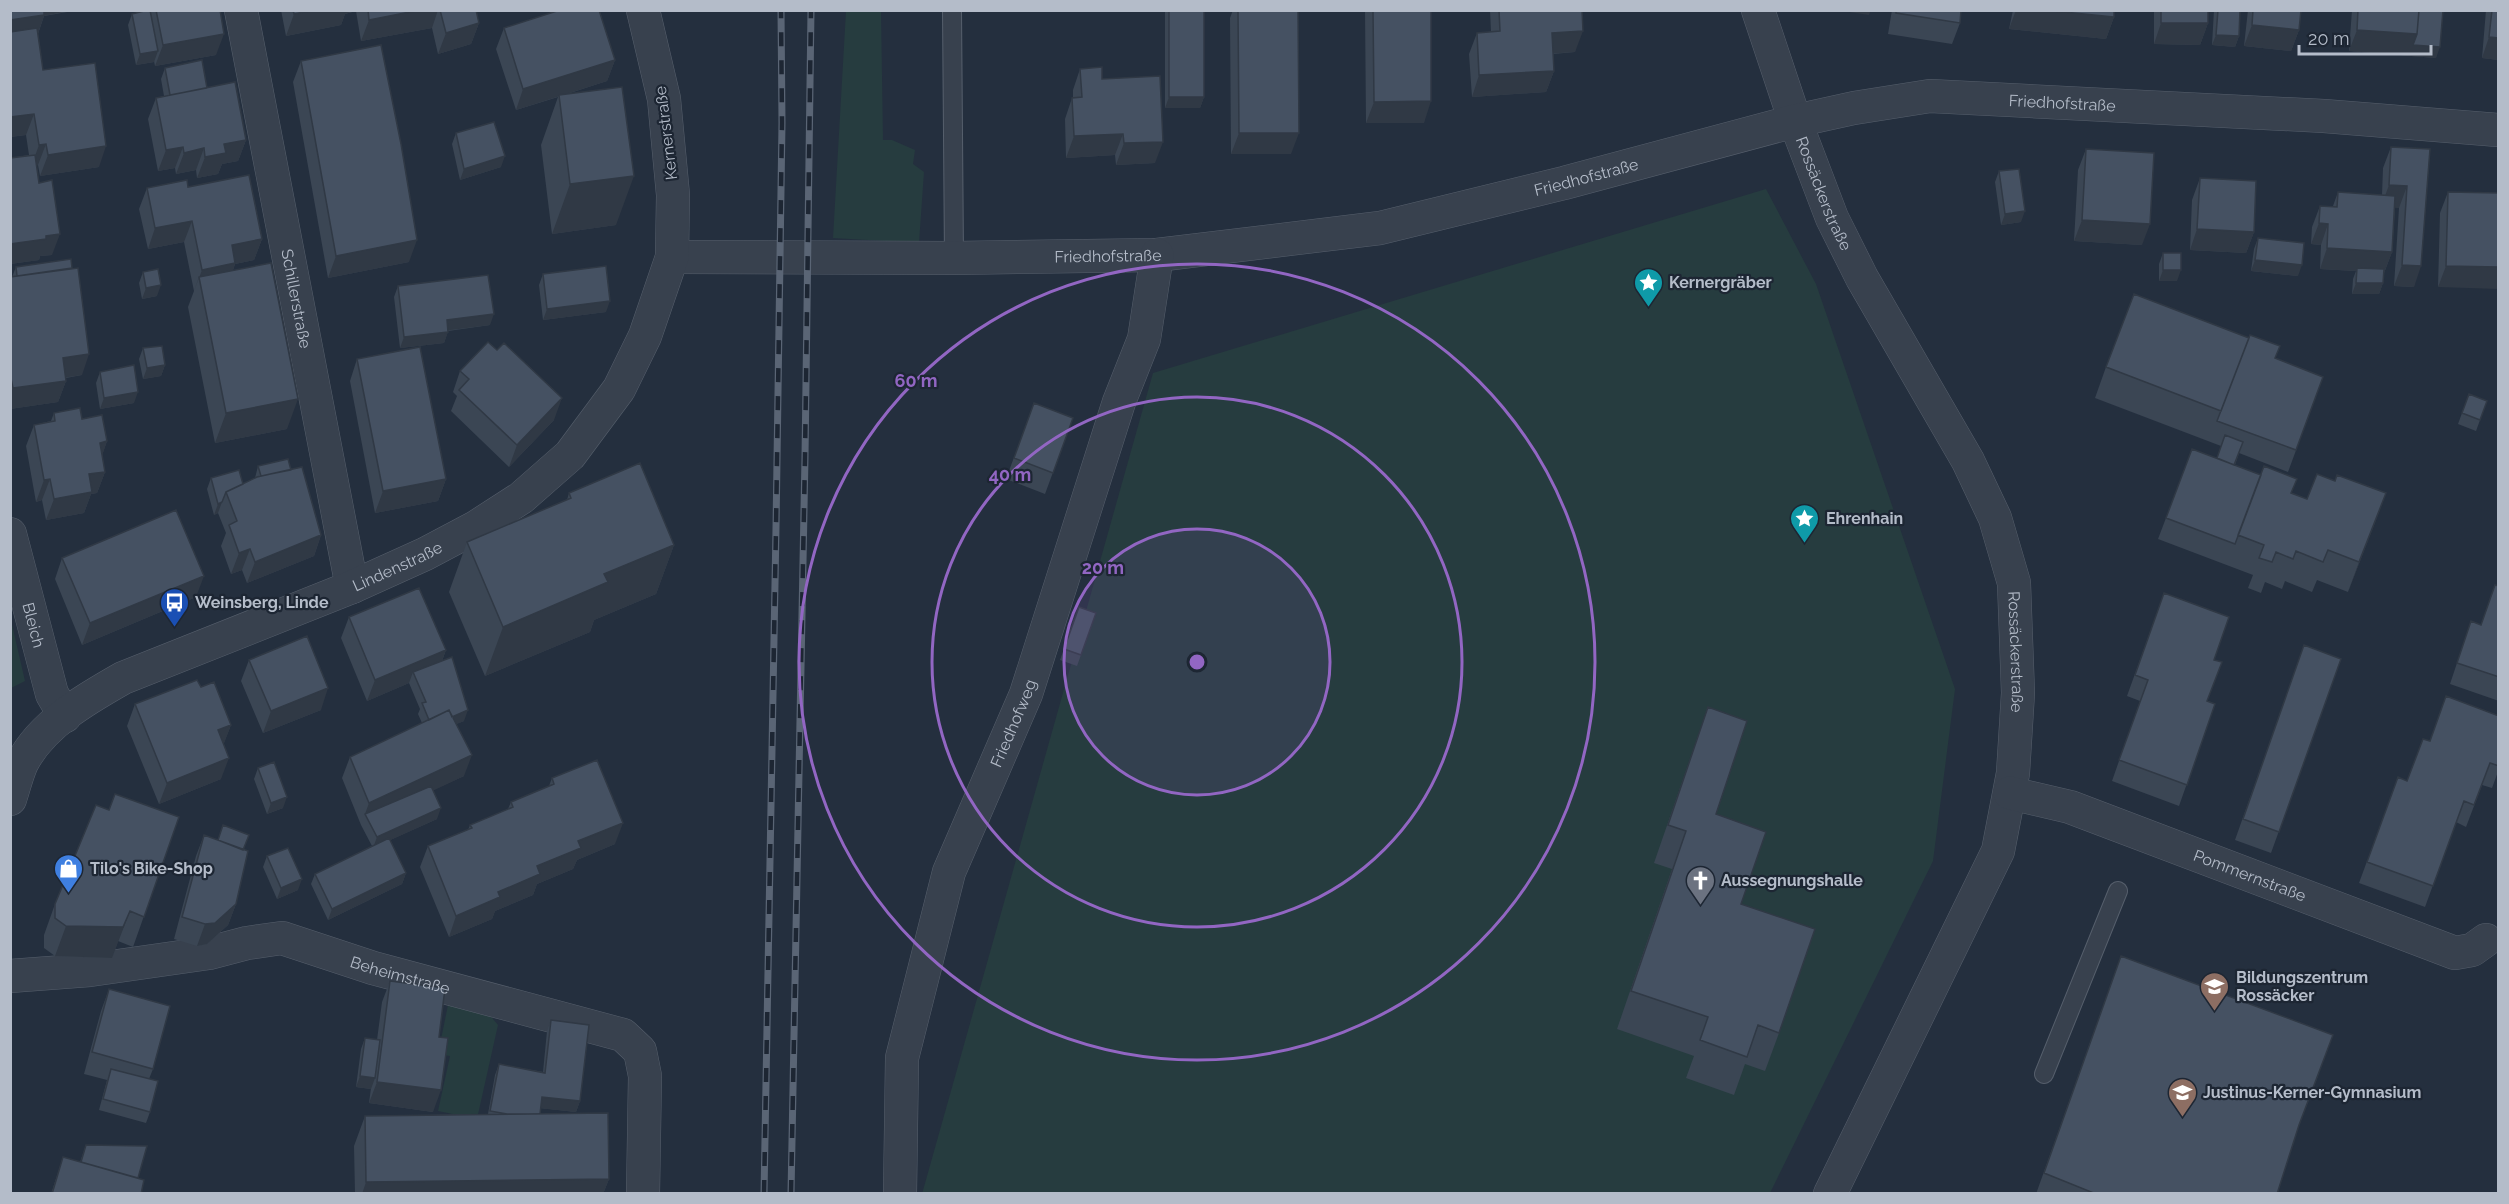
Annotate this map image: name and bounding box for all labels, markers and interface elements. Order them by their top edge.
scale bar [2299,18,2431,56]
text: 20 m [2308,28,2350,49]
street label: Kernerstraße [651,85,681,181]
street label: Friedhofstraße [2008,91,2116,115]
street label: Rossäckerstraße [1792,134,1856,253]
street label: Friedhofstraße [1532,154,1640,199]
street label: Friedhofstraße [1054,245,1162,266]
street label: Schillerstraße [278,247,315,350]
place icon: Kernergräber [1632,266,1664,308]
place label: Kernergräber [1669,273,1772,292]
text: 60 m [894,370,938,391]
text: 40 m [989,464,1031,485]
place icon: Ehrenhain [1789,502,1821,544]
place label: Ehrenhain [1826,509,1903,528]
street label: Lindenstraße [349,537,445,595]
text: 20 m [1082,557,1124,578]
bus stop icon: Weinsberg, Linde [158,586,190,628]
street label: Rossäckerstraße [2005,591,2028,713]
place label: Weinsberg, Linde [195,593,329,612]
street label: Bleich [19,600,49,650]
centre of rings [1187,652,1207,672]
street label: Friedhofweg [986,677,1040,770]
street label: Pommernstraße [2191,845,2309,905]
shop icon: Tilo's Bike-Shop [53,852,85,894]
place label: Tilo's Bike-Shop [90,859,213,878]
church icon: Aussegnungshalle [1684,864,1716,906]
place label: Aussegnungshalle [1721,871,1863,890]
street label: Beheimstraße [348,952,452,998]
place label: Bildungszentrum Rossäcker [2236,968,2368,1005]
school or university icon: Bildungszentrum Rossäcker [2199,970,2231,1012]
school or university icon: Justinus-Kerner-Gymnasium [2166,1076,2198,1118]
place label: Justinus-Kerner-Gymnasium [2203,1083,2421,1102]

